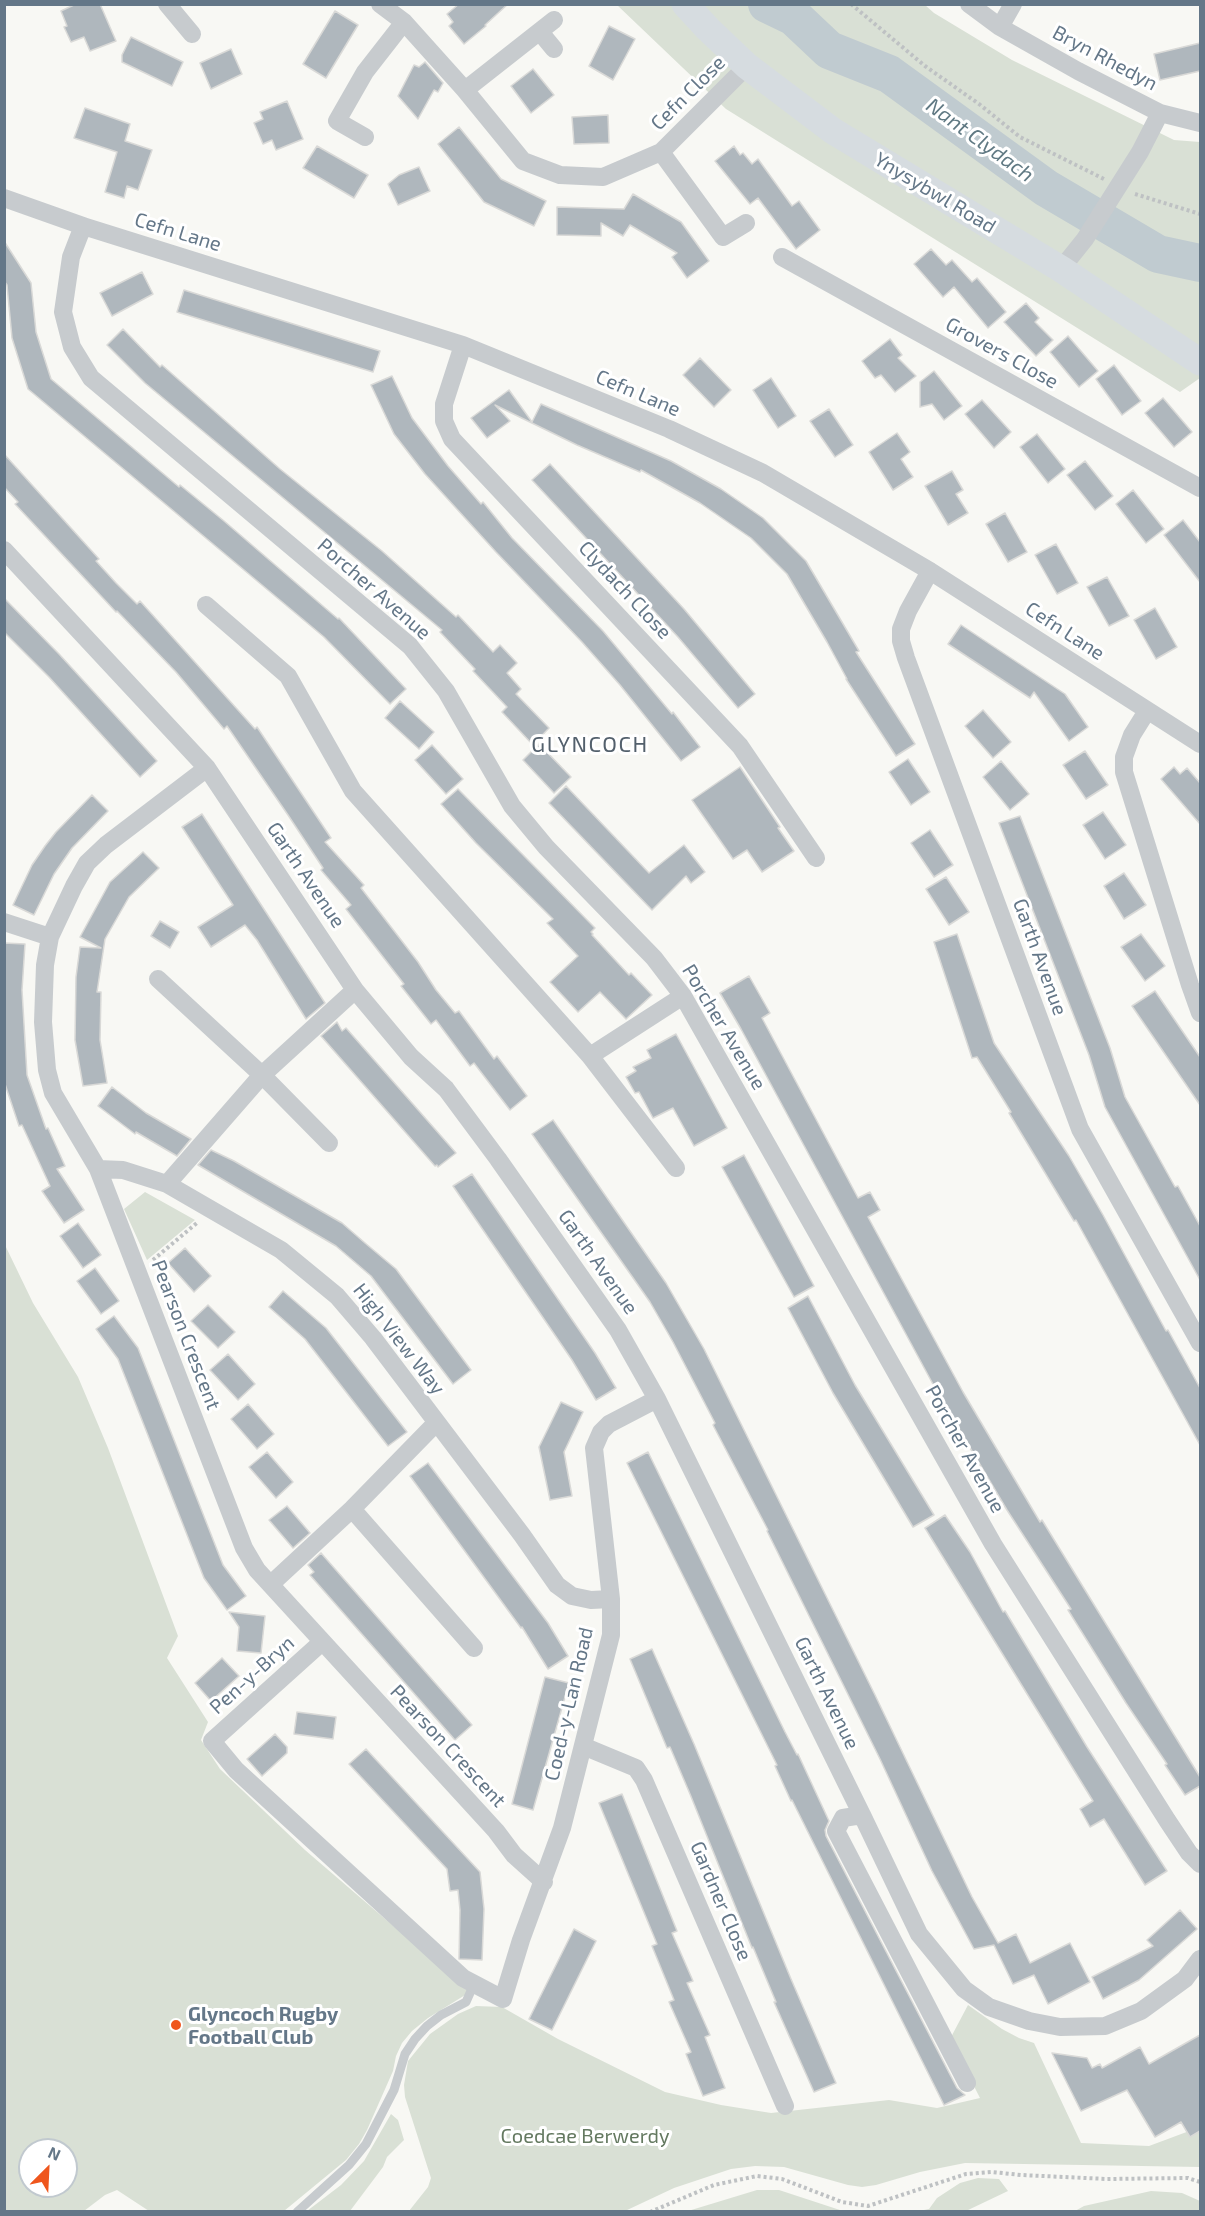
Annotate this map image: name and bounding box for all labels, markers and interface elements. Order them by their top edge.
street label: Bryn Rhedyn [1048,20,1162,96]
street label: Cefn Close [646,51,730,135]
water label: Nant Clydach [921,93,1039,187]
street label: Ynysybwl Road [870,147,1000,239]
street label: Cefn Lane [132,207,224,257]
street label: Grovers Close [942,312,1062,394]
street label: Cefn Lane [592,364,684,422]
street label: Porcher Avenue [312,533,436,645]
street label: Clydach Close [574,536,676,644]
street label: Cefn Lane [1021,597,1109,665]
district label: GLYNCOCH [531,732,649,758]
street label: Garth Avenue [262,818,350,932]
street label: Garth Avenue [1008,895,1072,1019]
street label: Porcher Avenue [677,960,771,1094]
street label: Garth Avenue [553,1205,643,1319]
street label: Pearson Crescent [146,1257,226,1413]
street label: High View Way [348,1279,450,1399]
street label: Porcher Avenue [920,1381,1010,1517]
street label: Coed-y-Lan Road [540,1625,598,1783]
street label: Pen-y-Bryn [205,1631,299,1719]
street label: Garth Avenue [789,1633,865,1753]
street label: Pearson Crescent [385,1680,511,1812]
street label: Gardner Close [685,1838,757,1964]
place label: Glyncoch Rugby Football Club [188,2002,338,2049]
marker: Glyncoch Rugby Football Club [169,2018,183,2032]
park label: Coedcae Berwerdy [500,2124,670,2148]
north arrow [18,2138,78,2198]
text: N [46,2142,64,2164]

